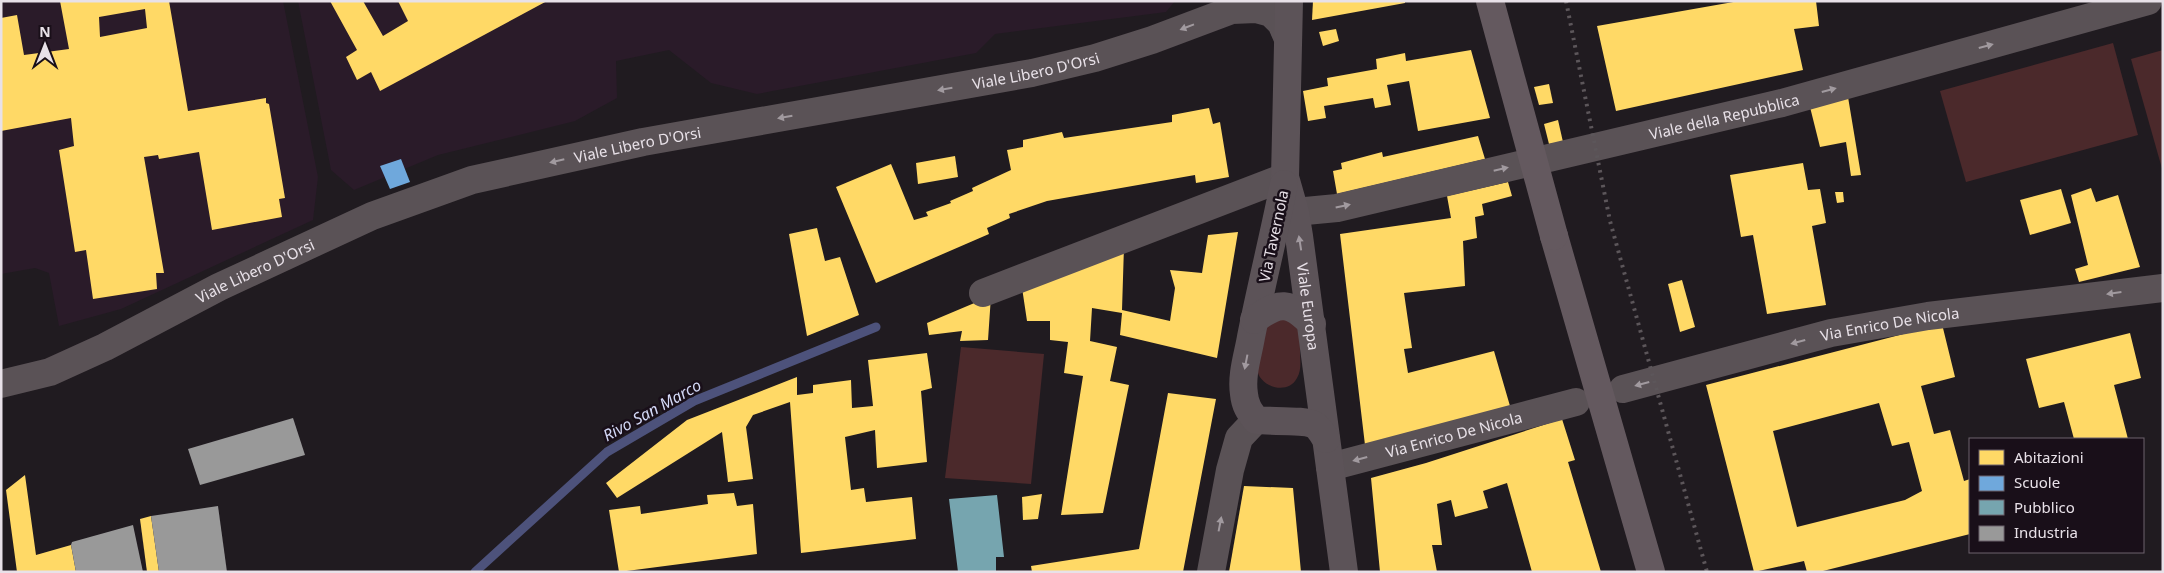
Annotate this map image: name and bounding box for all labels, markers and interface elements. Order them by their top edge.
north arrow [20,20,70,70]
text: N [39,22,51,41]
one-way arrow [1179,23,1194,31]
one-way arrow [1979,42,1994,50]
street label: Viale Libero D'Orsi [971,47,1102,93]
one-way arrow [937,85,953,93]
one-way arrow [1822,85,1837,93]
street label: Viale della Repubblica [1647,89,1801,144]
one-way arrow [777,113,793,121]
street label: Viale Libero D'Orsi [572,122,703,167]
one-way arrow [549,157,564,165]
one-way arrow [1494,165,1509,173]
street label: Via Tavernola [1253,188,1293,284]
one-way arrow [1336,202,1351,210]
street label: Viale Libero D'Orsi [192,234,317,308]
one-way arrow [1296,235,1304,251]
street label: Viale Europa [1293,262,1324,351]
one-way arrow [2106,289,2122,297]
street label: Via Enrico De Nicola [1818,302,1960,345]
one-way arrow [1791,338,1806,346]
one-way arrow [1242,355,1250,371]
water label: Rivo San Marco [599,374,705,446]
one-way arrow [1634,381,1649,389]
street label: Via Enrico De Nicola [1383,407,1524,462]
legend [1969,438,2144,553]
text: Abitazioni [2014,447,2084,467]
one-way arrow [1352,455,1368,463]
text: Scuole [2014,472,2060,492]
text: Pubblico [2014,497,2075,517]
one-way arrow [1216,516,1224,531]
text: Industria [2014,522,2078,542]

